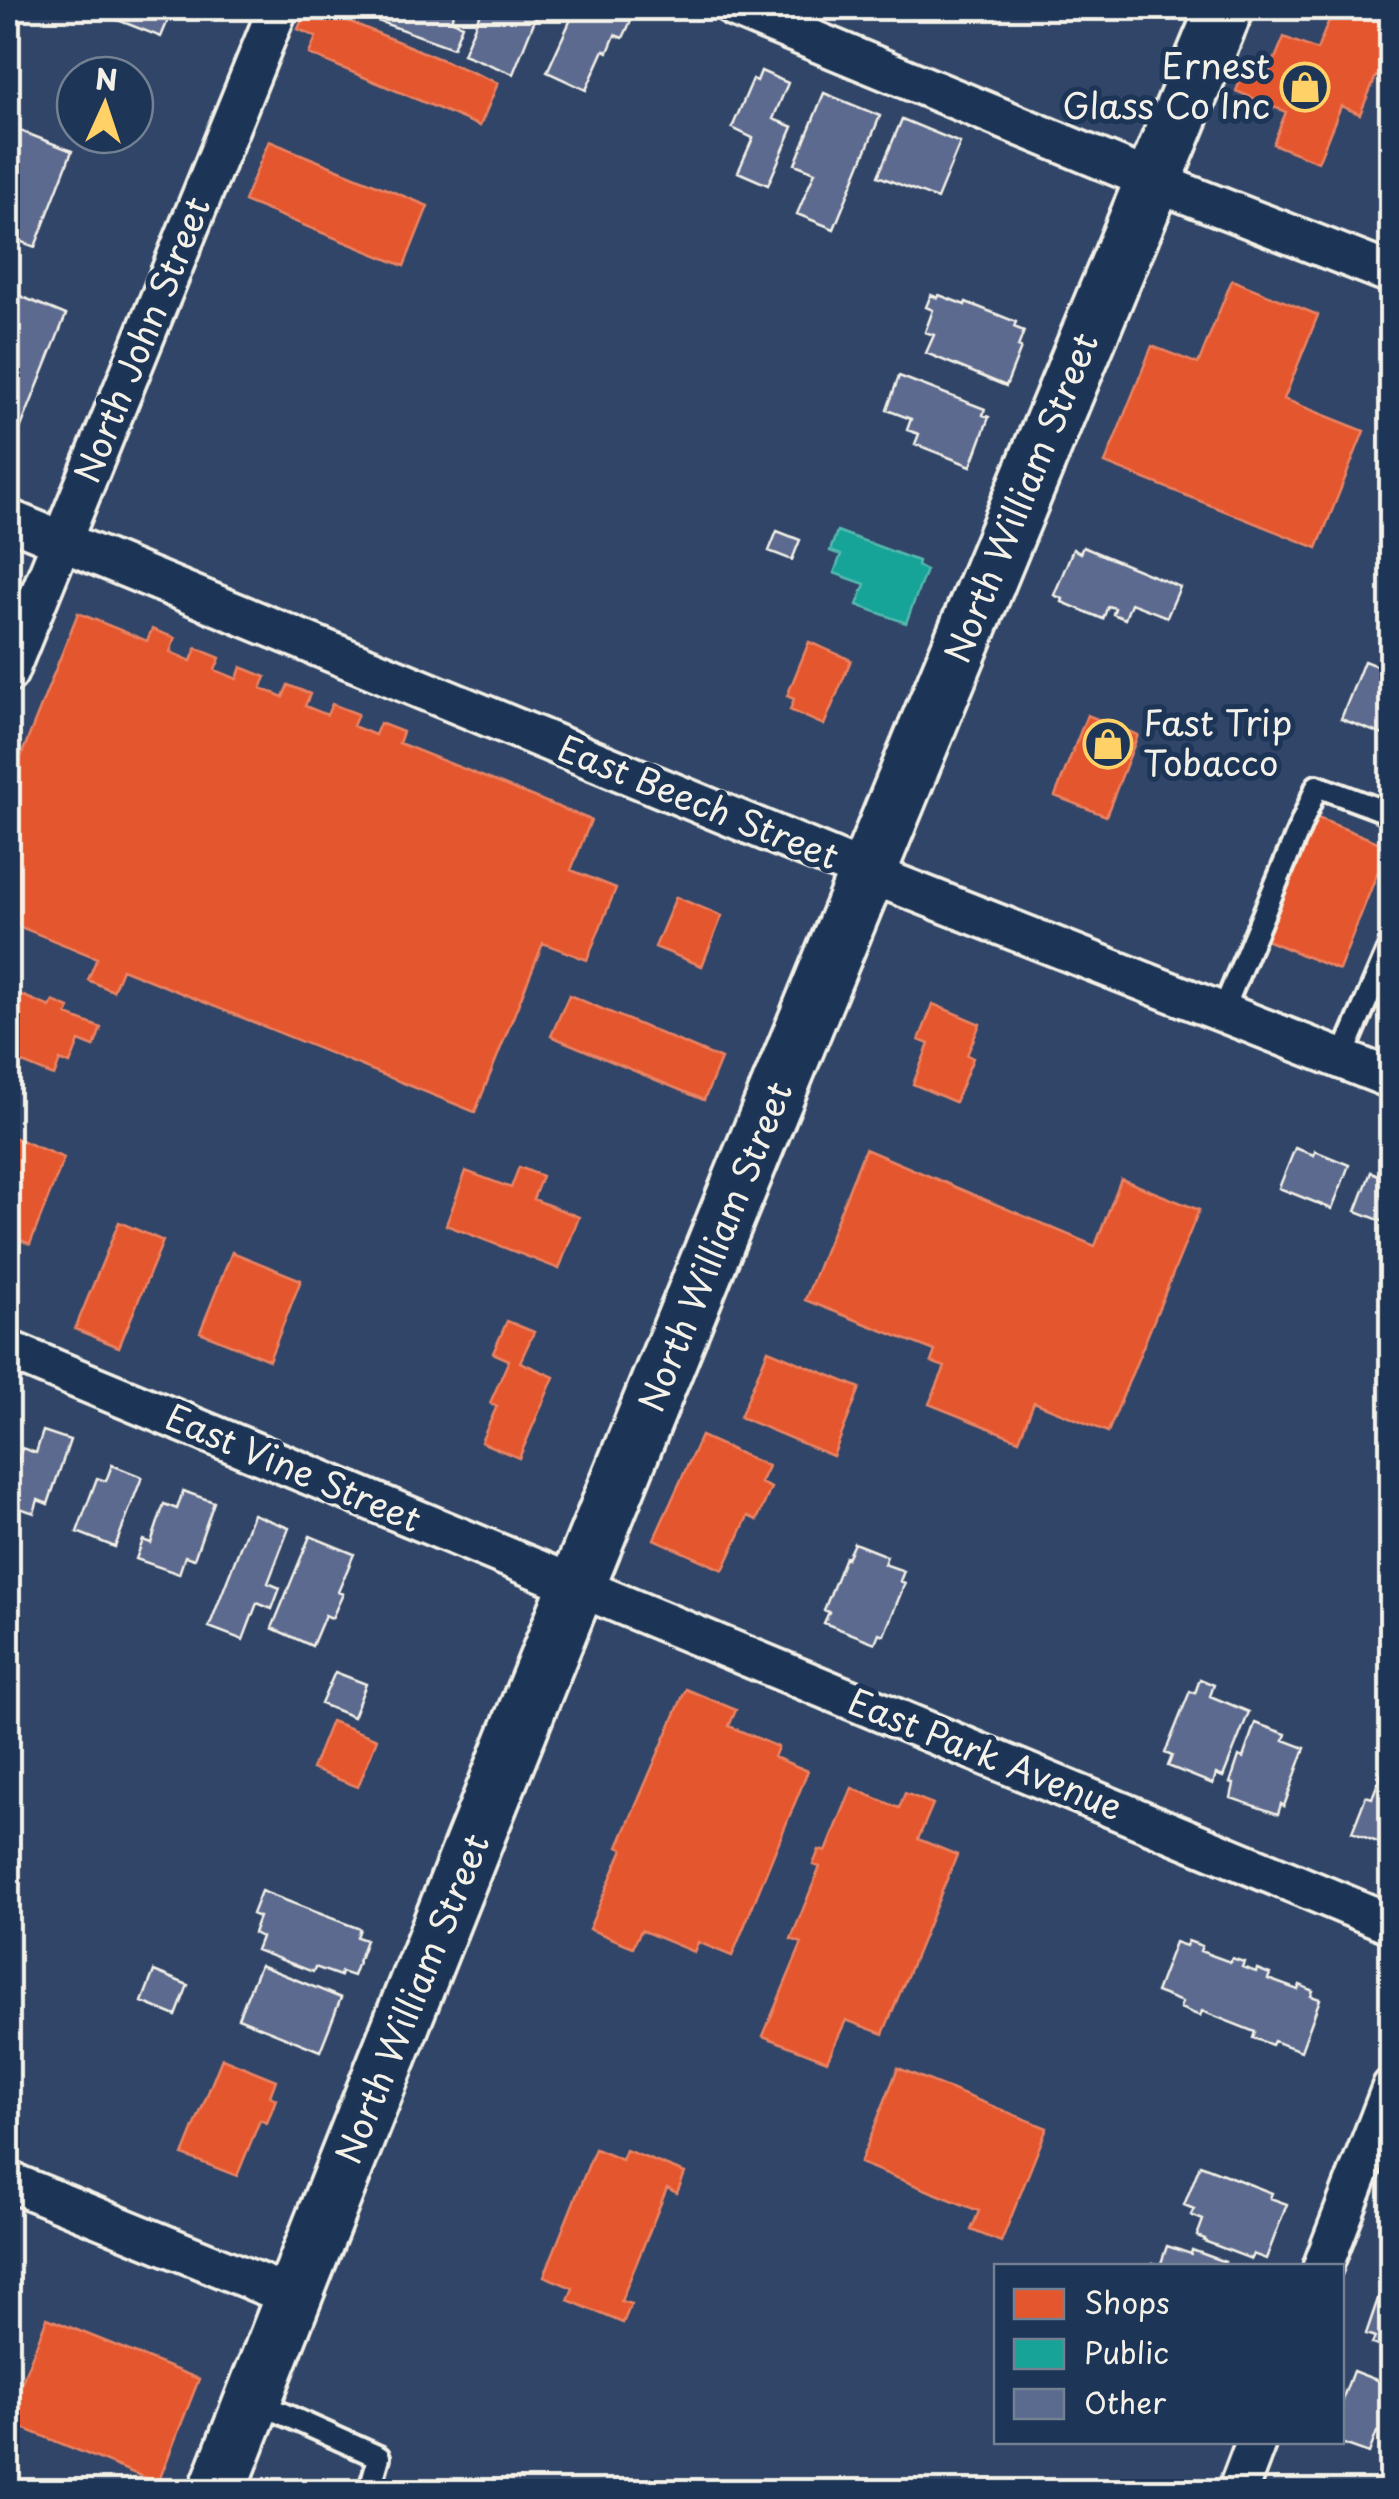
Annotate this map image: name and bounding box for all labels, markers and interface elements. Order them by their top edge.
place label: Ernest Glass Co Inc [1062,38,1270,131]
north arrow [55,55,155,155]
text: N [94,56,119,101]
shop icon: Ernest Glass Co Inc [1279,61,1331,113]
street label: North John Street [59,188,222,490]
street label: North William Street [929,324,1110,670]
place label: Fast Trip Tobacco [1143,695,1292,788]
shop icon: Fast Trip Tobacco [1082,718,1134,770]
street label: East Beech Street [550,720,847,881]
street label: North William Street [623,1073,804,1419]
street label: East Vine Street [158,1389,430,1544]
street label: East Park Avenue [841,1673,1131,1832]
street label: North William Street [320,1825,501,2171]
legend [994,2264,1344,2444]
text: Shops [1084,2279,1170,2324]
text: Public [1084,2329,1169,2374]
text: Other [1084,2379,1166,2424]

